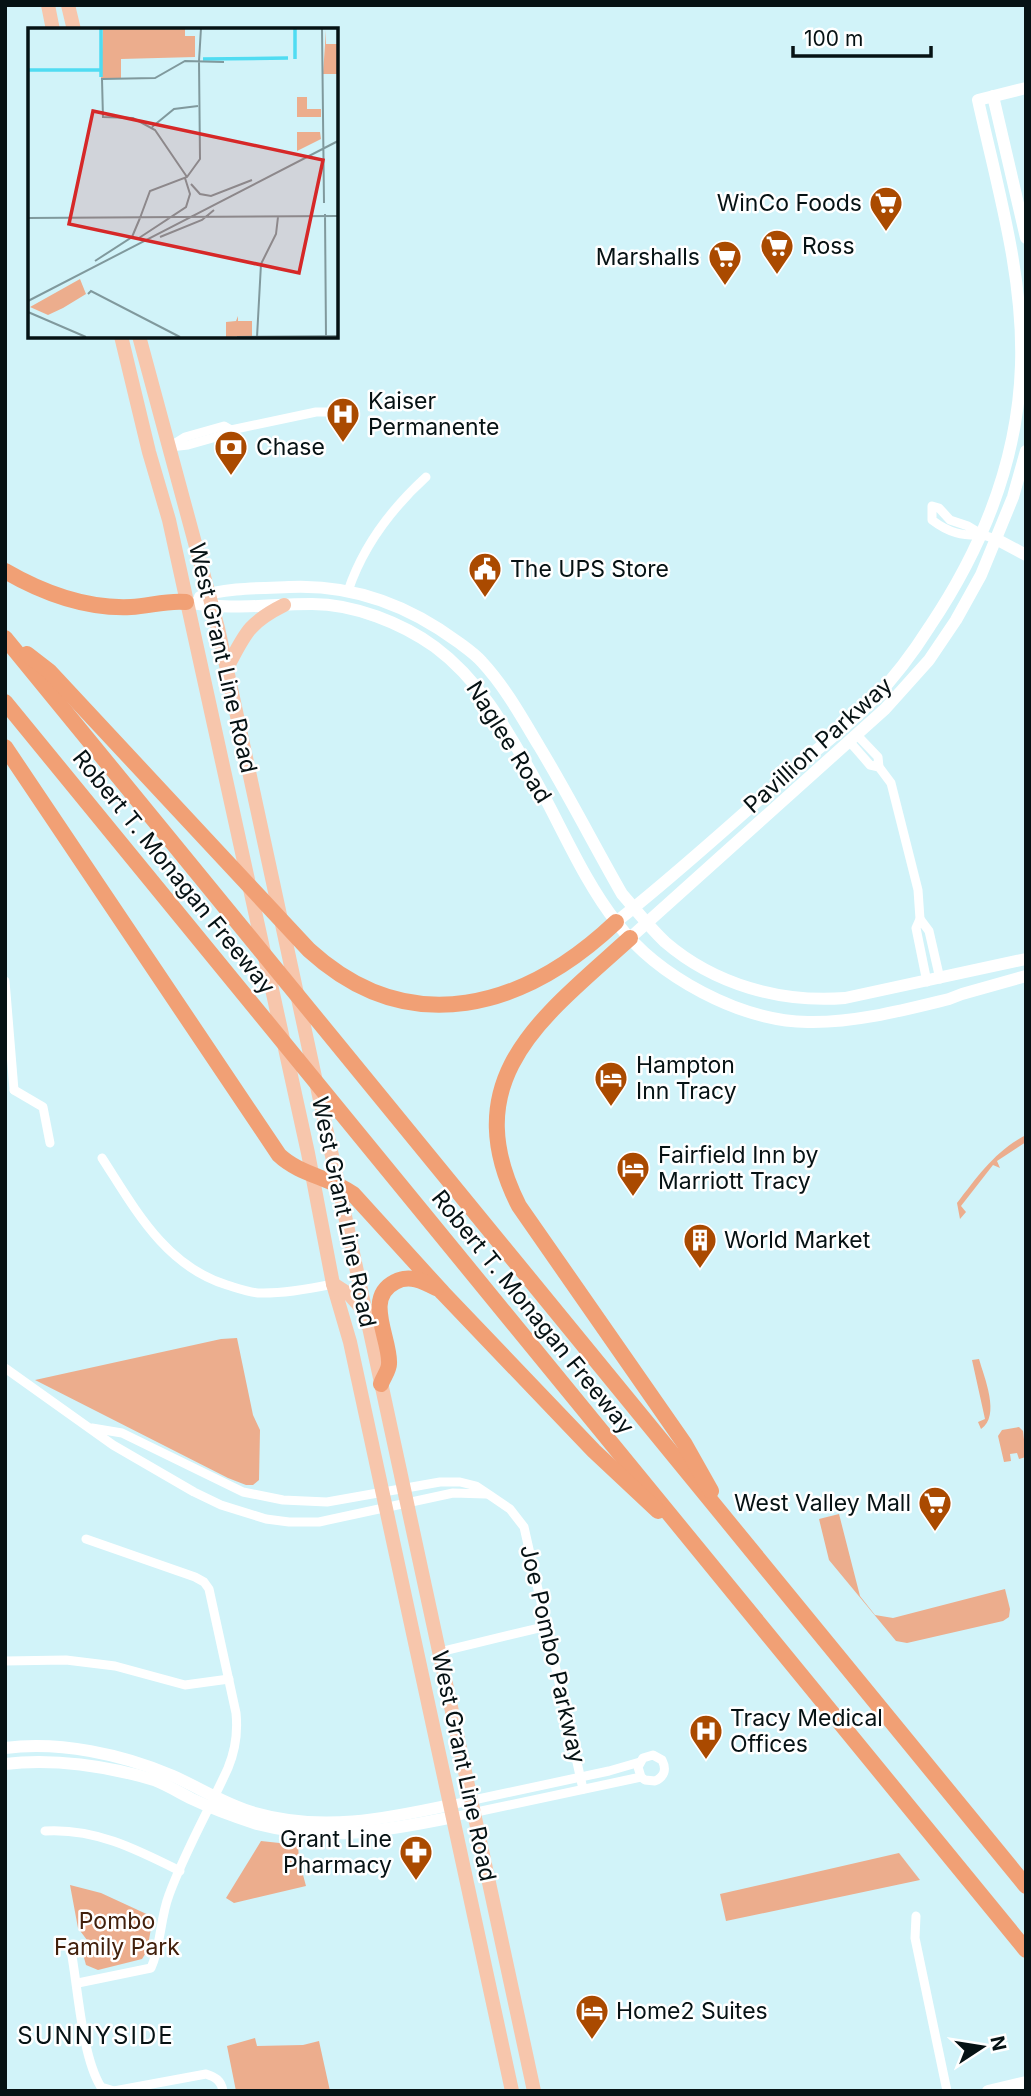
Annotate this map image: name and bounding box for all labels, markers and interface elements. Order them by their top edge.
scale bar [793,14,931,58]
text: 100 m [804,26,863,51]
inset map [28,28,338,338]
supermarket icon: WinCo Foods [867,184,905,233]
place label: WinCo Foods [717,189,862,217]
supermarket icon: Ross [758,227,796,276]
place label: Ross [802,232,855,260]
supermarket icon: Marshalls [706,238,744,287]
place label: Marshalls [596,243,700,271]
place label: Kaiser Permanente [368,387,499,441]
hospital icon: Kaiser Permanente [324,395,362,444]
bank icon: Chase [212,428,250,477]
place label: Chase [256,433,325,461]
street label: West Grant Line Road [183,540,263,776]
public building icon: The UPS Store [466,550,504,599]
place label: The UPS Store [510,555,669,583]
street label: Pavillion Parkway [738,671,898,819]
street label: Naglee Road [460,676,558,808]
street label: Robert T. Monagan Freeway [67,744,281,1000]
place label: Hampton Inn Tracy [636,1051,737,1105]
hotel icon: Hampton Inn Tracy [592,1059,630,1108]
street label: West Grant Line Road [306,1094,382,1330]
place label: Fairfield Inn by Marriott Tracy [658,1141,819,1195]
hotel icon: Fairfield Inn by Marriott Tracy [614,1149,652,1198]
street label: Robert T. Monagan Freeway [426,1184,640,1440]
building icon: World Market [681,1221,719,1270]
place label: World Market [724,1226,871,1254]
supermarket icon: West Valley Mall [916,1484,954,1533]
place label: West Valley Mall [734,1489,911,1517]
street label: Joe Pombo Parkway [514,1542,592,1766]
street label: West Grant Line Road [426,1648,502,1884]
place label: Tracy Medical Offices [730,1704,883,1758]
hospital icon: Tracy Medical Offices [687,1712,725,1761]
place label: Grant Line Pharmacy [280,1825,392,1879]
pharmacy icon: Grant Line Pharmacy [397,1833,435,1882]
park label: Pombo Family Park [54,1907,180,1961]
hotel icon: Home2 Suites [573,1992,611,2041]
place label: Home2 Suites [616,1997,768,2025]
north arrow [947,2012,1017,2082]
district label: SUNNYSIDE [17,2021,175,2050]
text: N [985,2034,1011,2053]

